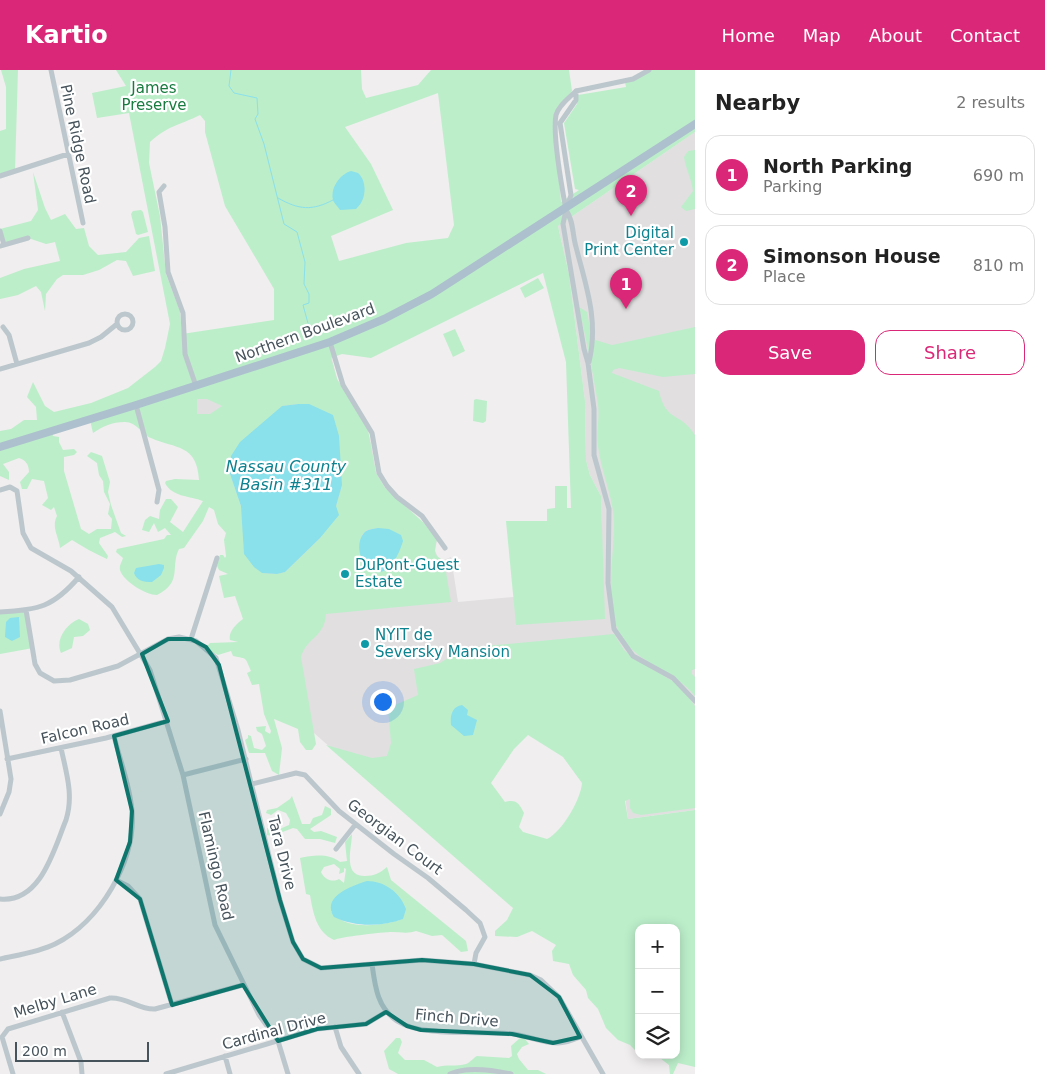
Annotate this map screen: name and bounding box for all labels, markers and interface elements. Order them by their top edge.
text: Kartio [25,21,108,49]
text: Home [722,25,775,46]
text: Map [803,25,841,46]
text: About [869,25,922,46]
text: Contact [950,25,1020,46]
park label: James Preserve [121,79,187,114]
street label: Pine Ridge Road [57,83,99,205]
text: Nearby [715,91,800,115]
text: 2 results [956,93,1025,112]
text: North Parking [763,155,912,177]
text: 1 [726,166,738,185]
text: 690 m [973,166,1024,185]
pin: 2 [615,175,647,216]
text: Parking [763,177,822,196]
place label: Digital Print Center [584,224,675,259]
marker: Digital Print Center [678,236,690,248]
text: Simonson House [763,245,941,267]
text: 2 [726,256,738,275]
text: 810 m [973,256,1024,275]
text: Place [763,267,806,286]
pin: 1 [610,268,642,309]
street label: Northern Boulevard [233,299,377,367]
button: Save [715,330,865,375]
button: Share [875,330,1025,375]
water label: Nassau County Basin #311 [226,457,347,494]
place label: DuPont-Guest Estate [355,556,459,591]
marker: DuPont-Guest Estate [339,568,351,580]
place label: NYIT de Seversky Mansion [375,626,510,661]
marker: NYIT de Seversky Mansion [359,638,371,650]
your location [370,689,396,715]
street label: Falcon Road [39,710,131,748]
street label: Georgian Court [344,795,446,879]
street label: Flamingo Road [195,810,237,922]
street label: Tara Drive [264,813,300,892]
map controls [635,924,680,1059]
button: + [635,924,680,969]
button: − [635,969,680,1014]
street label: Melby Lane [11,980,99,1022]
street label: Finch Drive [415,1005,499,1031]
street label: Cardinal Drive [220,1008,328,1054]
button: layers [635,1014,680,1059]
scale bar [15,1039,149,1062]
text: 200 m [22,1043,67,1059]

